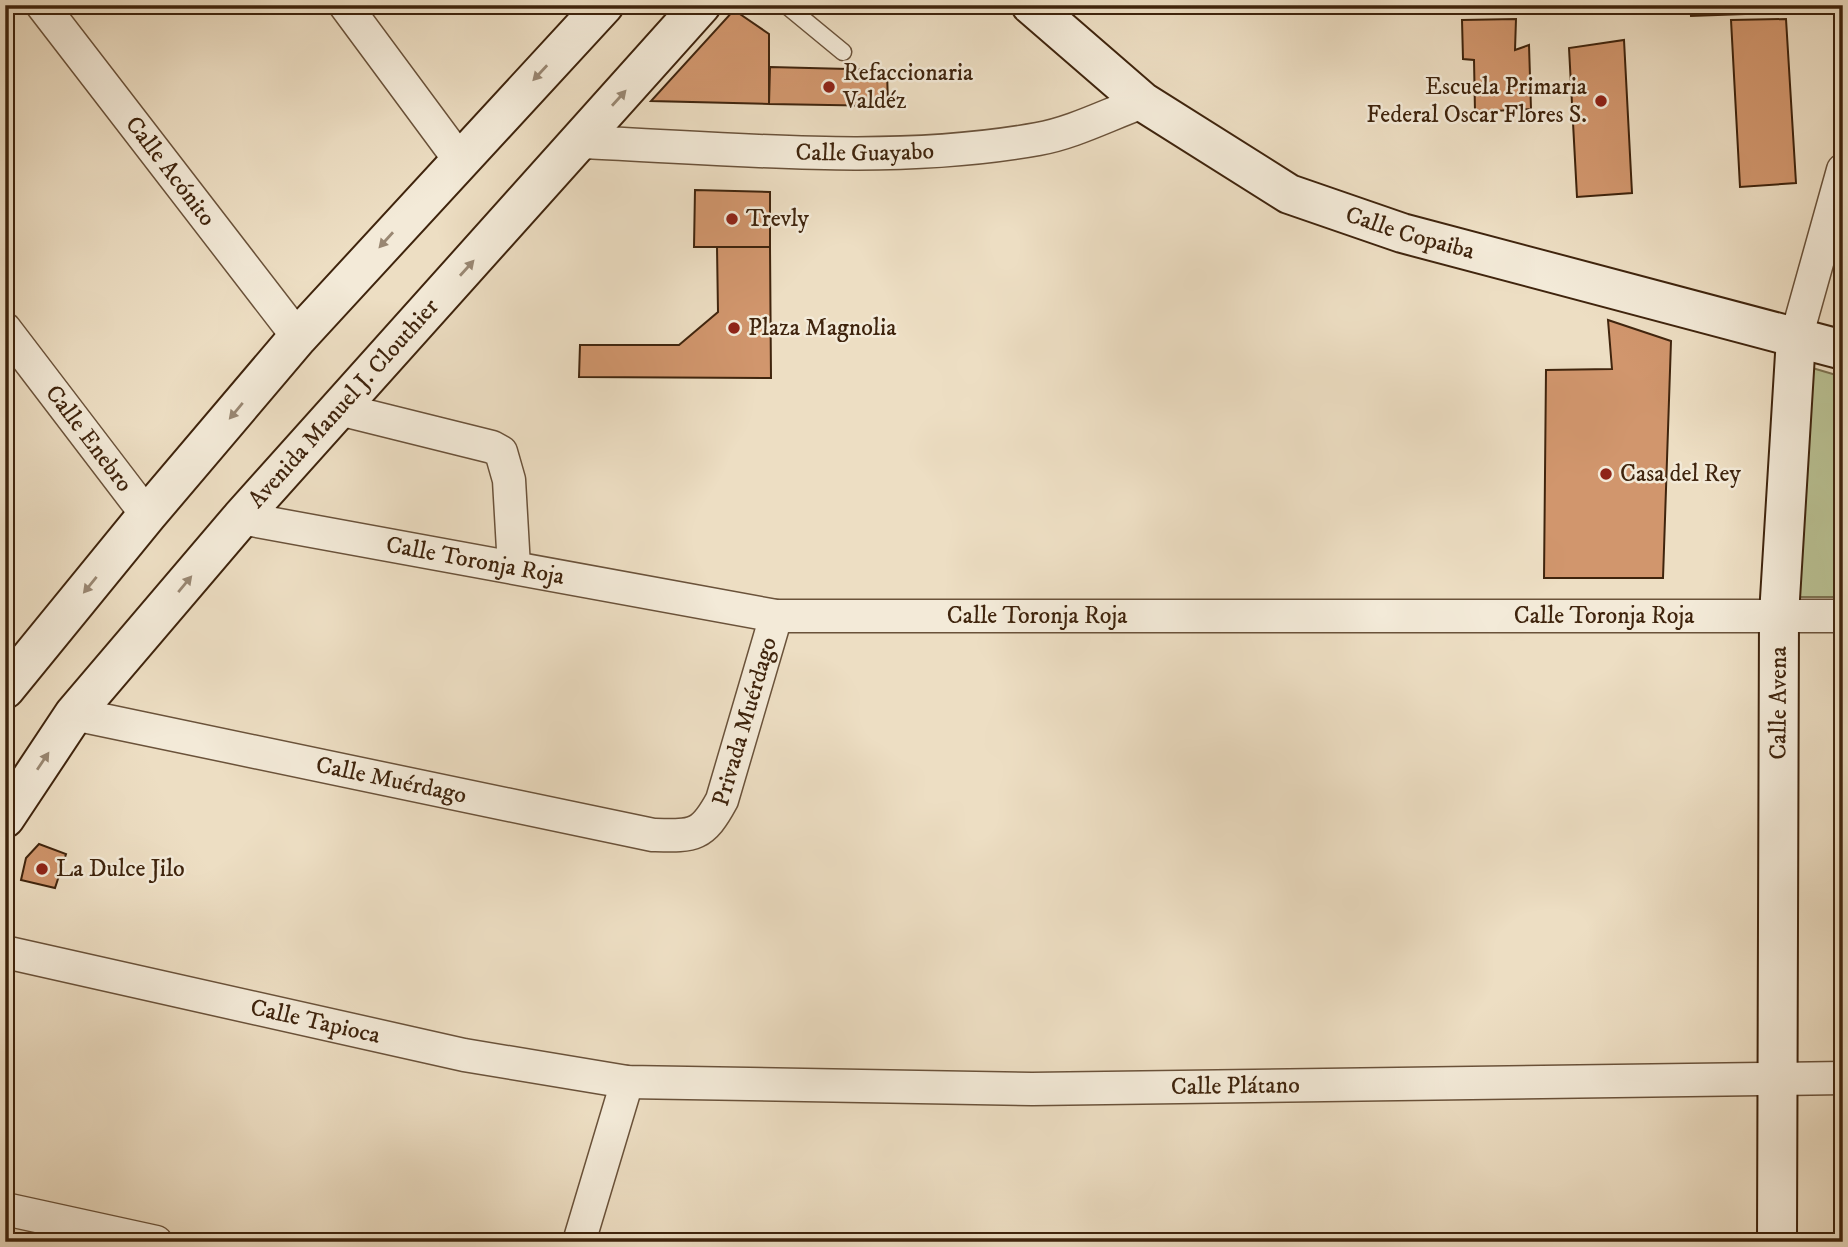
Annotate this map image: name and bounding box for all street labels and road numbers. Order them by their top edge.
street label: Calle Acónito [118,110,222,232]
street label: Calle Guayabo [795,136,935,168]
street label: Calle Copaiba [1341,200,1478,267]
street label: Avenida Manuel J. Clouthier [242,292,445,515]
street label: Calle Enebro [38,379,139,498]
street label: Calle Toronja Roja [384,530,567,592]
street label: Calle Toronja Roja [947,601,1128,631]
street label: Calle Toronja Roja [1514,601,1695,631]
street label: Privada Muérdago [706,634,784,810]
street label: Calle Avena [1764,645,1794,760]
street label: Calle Muérdago [313,750,469,811]
street label: Calle Tapioca [247,993,384,1051]
street label: Calle Plátano [1171,1070,1300,1102]

